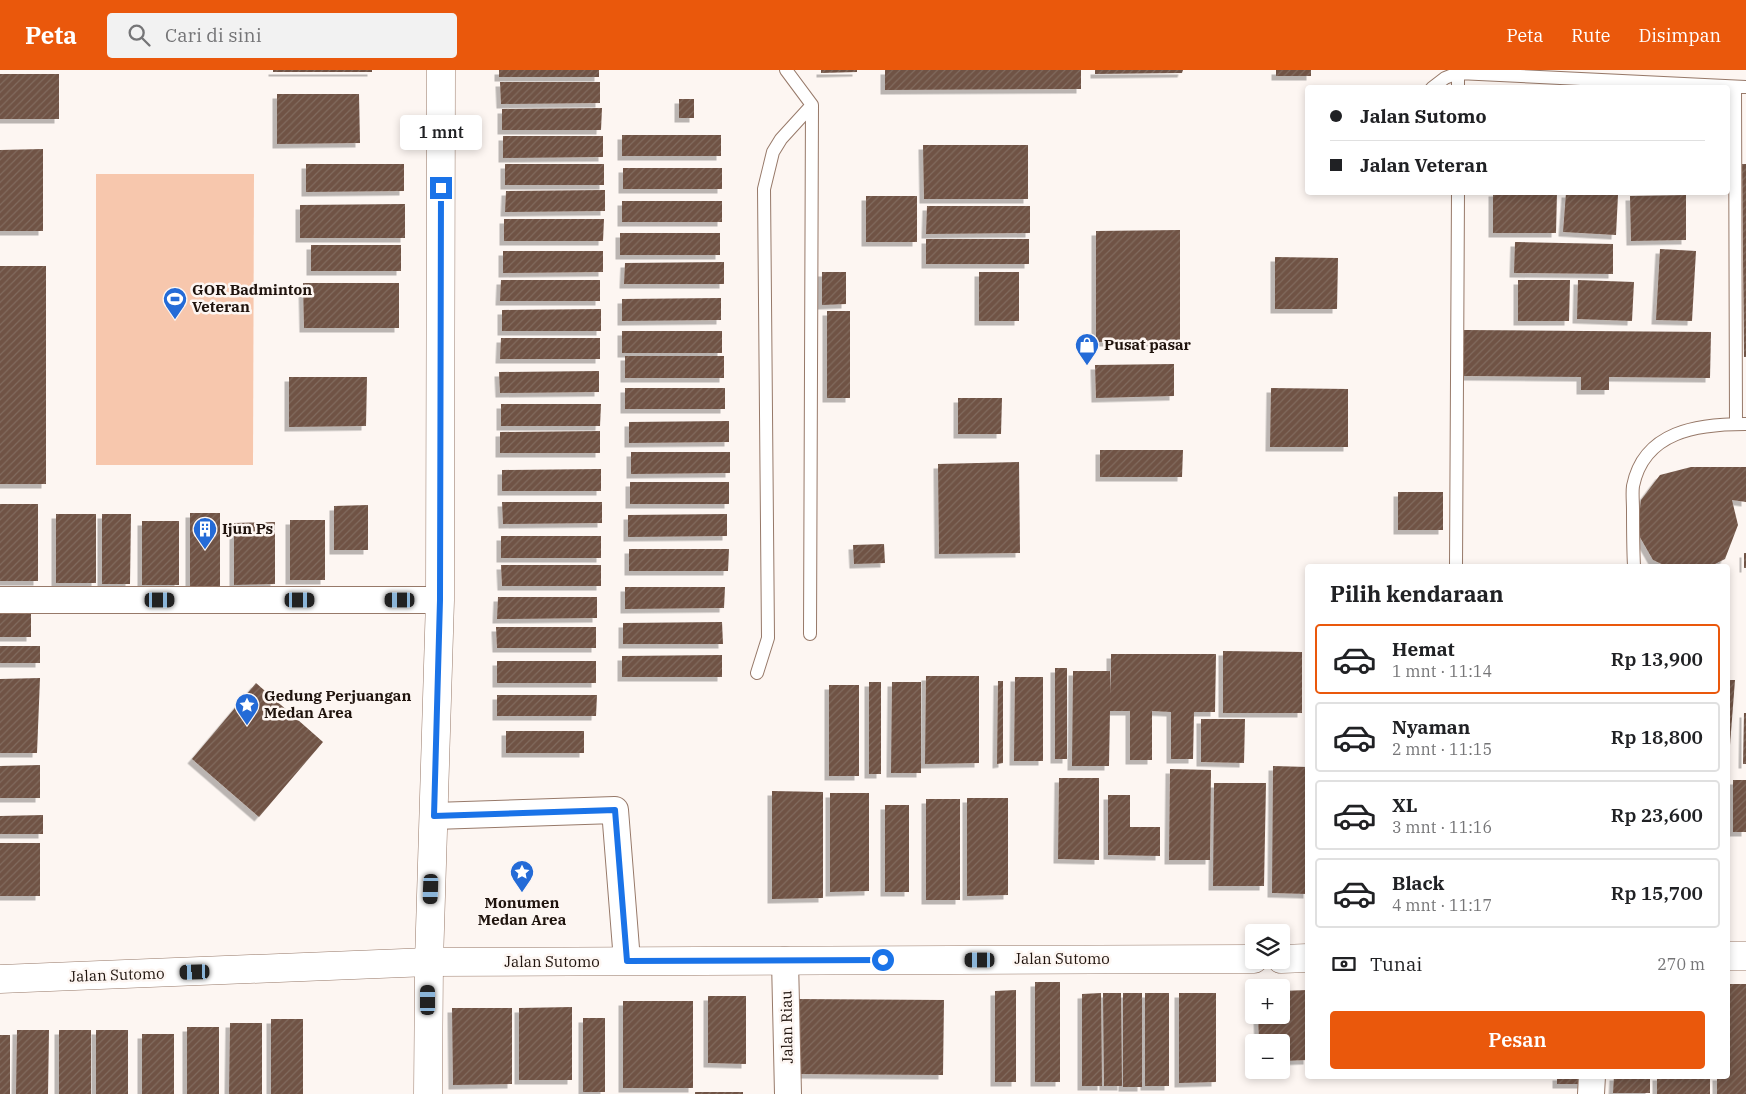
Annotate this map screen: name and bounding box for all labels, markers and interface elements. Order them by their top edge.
search box [107,13,457,58]
text: Peta [25,19,77,51]
icon: search [125,21,153,49]
text: Cari di sini [165,23,262,47]
text: Peta [1507,24,1543,47]
text: Rute [1571,24,1610,47]
text: Disimpan [1638,24,1721,47]
text: Jalan Sutomo [1360,104,1486,128]
callout: 1 mnt [400,116,482,150]
text: 1 mnt [418,122,464,142]
text: Jalan Veteran [1360,153,1488,177]
route end [430,177,452,199]
place label: GOR Badminton Veteran [192,280,312,316]
sports icon: GOR Badminton Veteran [162,286,188,320]
shop icon: Pusat pasar [1074,332,1100,366]
place label: Pusat pasar [1104,335,1192,354]
building icon: Ijun Ps [192,516,218,550]
place label: Ijun Ps [222,519,273,538]
text: Pilih kendaraan [1330,579,1504,608]
car [145,593,175,608]
car [285,593,315,608]
car [385,593,415,608]
icon: car [1332,637,1377,682]
text: Hemat [1392,637,1455,661]
text: Rp 13,900 [1611,647,1703,671]
text: 1 mnt · 11:14 [1392,661,1492,681]
place label: Gedung Perjuangan Medan Area [264,686,411,722]
place icon: Gedung Perjuangan Medan Area [234,692,260,726]
icon: car [1332,715,1377,760]
text: Nyaman [1392,715,1470,739]
text: Rp 18,800 [1611,725,1703,749]
text: 2 mnt · 11:15 [1392,739,1492,759]
icon: car [1332,793,1377,838]
text: XL [1392,793,1418,817]
text: Rp 23,600 [1611,803,1703,827]
text: 3 mnt · 11:16 [1392,817,1492,837]
place icon: Monumen Medan Area [509,859,535,893]
icon: car [1332,871,1377,916]
text: Black [1392,871,1444,895]
car [422,874,439,904]
text: Rp 15,700 [1611,881,1703,905]
place label: Monumen Medan Area [478,893,567,929]
text: 4 mnt · 11:17 [1392,895,1492,915]
map controls [1245,924,1290,1079]
button: layers [1245,924,1290,969]
route start [872,949,894,971]
street label: Jalan Sutomo [1014,949,1110,968]
icon: cash [1330,950,1358,978]
street label: Jalan Sutomo [504,952,600,971]
text: Tunai [1370,952,1422,976]
car [965,953,995,968]
text: 270 m [1657,954,1705,974]
street label: Jalan Sutomo [69,963,165,986]
car [179,964,210,980]
button: + [1245,979,1290,1024]
car [420,985,435,1015]
street label: Jalan Riau [776,990,797,1064]
button: Pesan [1330,1011,1705,1069]
button: − [1245,1034,1290,1079]

